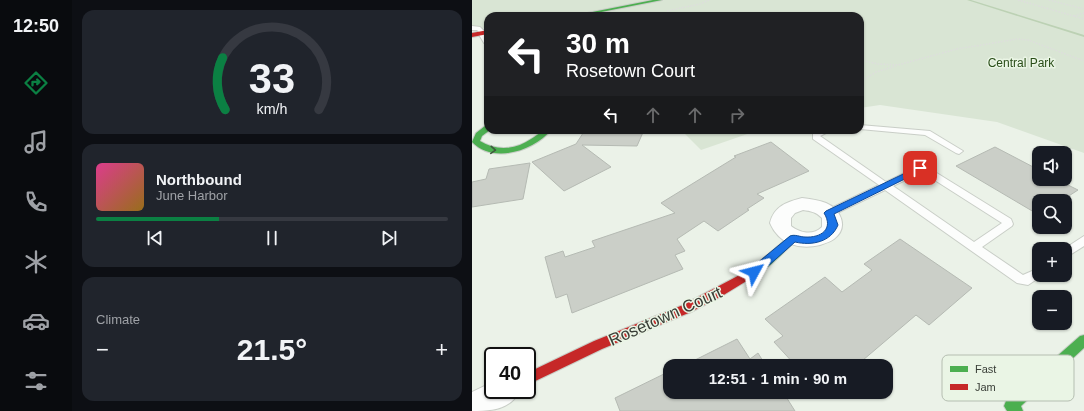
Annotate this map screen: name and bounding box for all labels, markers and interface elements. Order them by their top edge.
text: 12:50 [13,16,59,36]
icon: left [500,28,552,80]
text: 30 m [566,28,630,59]
text: 33 [249,55,295,102]
park label: Central Park [988,56,1055,70]
text: Rosetown Court [566,61,695,81]
icon: directions [22,69,50,97]
text: km/h [257,100,288,116]
icon: left [600,104,622,126]
icon: ahead [642,104,664,126]
icon: ahead [684,104,706,126]
icon: right [726,104,748,126]
icon: music [22,128,50,156]
one-way arrow [490,145,496,154]
map controls [1032,146,1072,330]
button: sound [1032,146,1072,186]
pin [903,151,937,185]
icon: arrive [909,157,931,179]
text: Northbound [156,171,242,188]
icon: phone [22,188,50,216]
text: June Harbor [156,188,228,203]
button: search [1032,194,1072,234]
icon: previous [144,227,166,249]
icon: pause [261,227,283,249]
icon: next [378,227,400,249]
button: + [1032,242,1072,282]
icon: climate [22,248,50,276]
position arrow [733,251,775,293]
street label: Rosetown Court [606,283,725,350]
button: − [1032,290,1072,330]
icon: car [22,307,50,335]
text: Climate [96,312,140,327]
text: 21.5° [237,333,307,366]
text: − [96,337,109,362]
text: + [435,337,448,362]
speed limit sign: 40 [484,347,536,399]
legend [942,355,1074,401]
text: Fast [975,363,996,375]
icon: filters [22,367,50,395]
text: 12:51 · 1 min · 90 m [709,370,847,387]
text: Jam [975,381,996,393]

